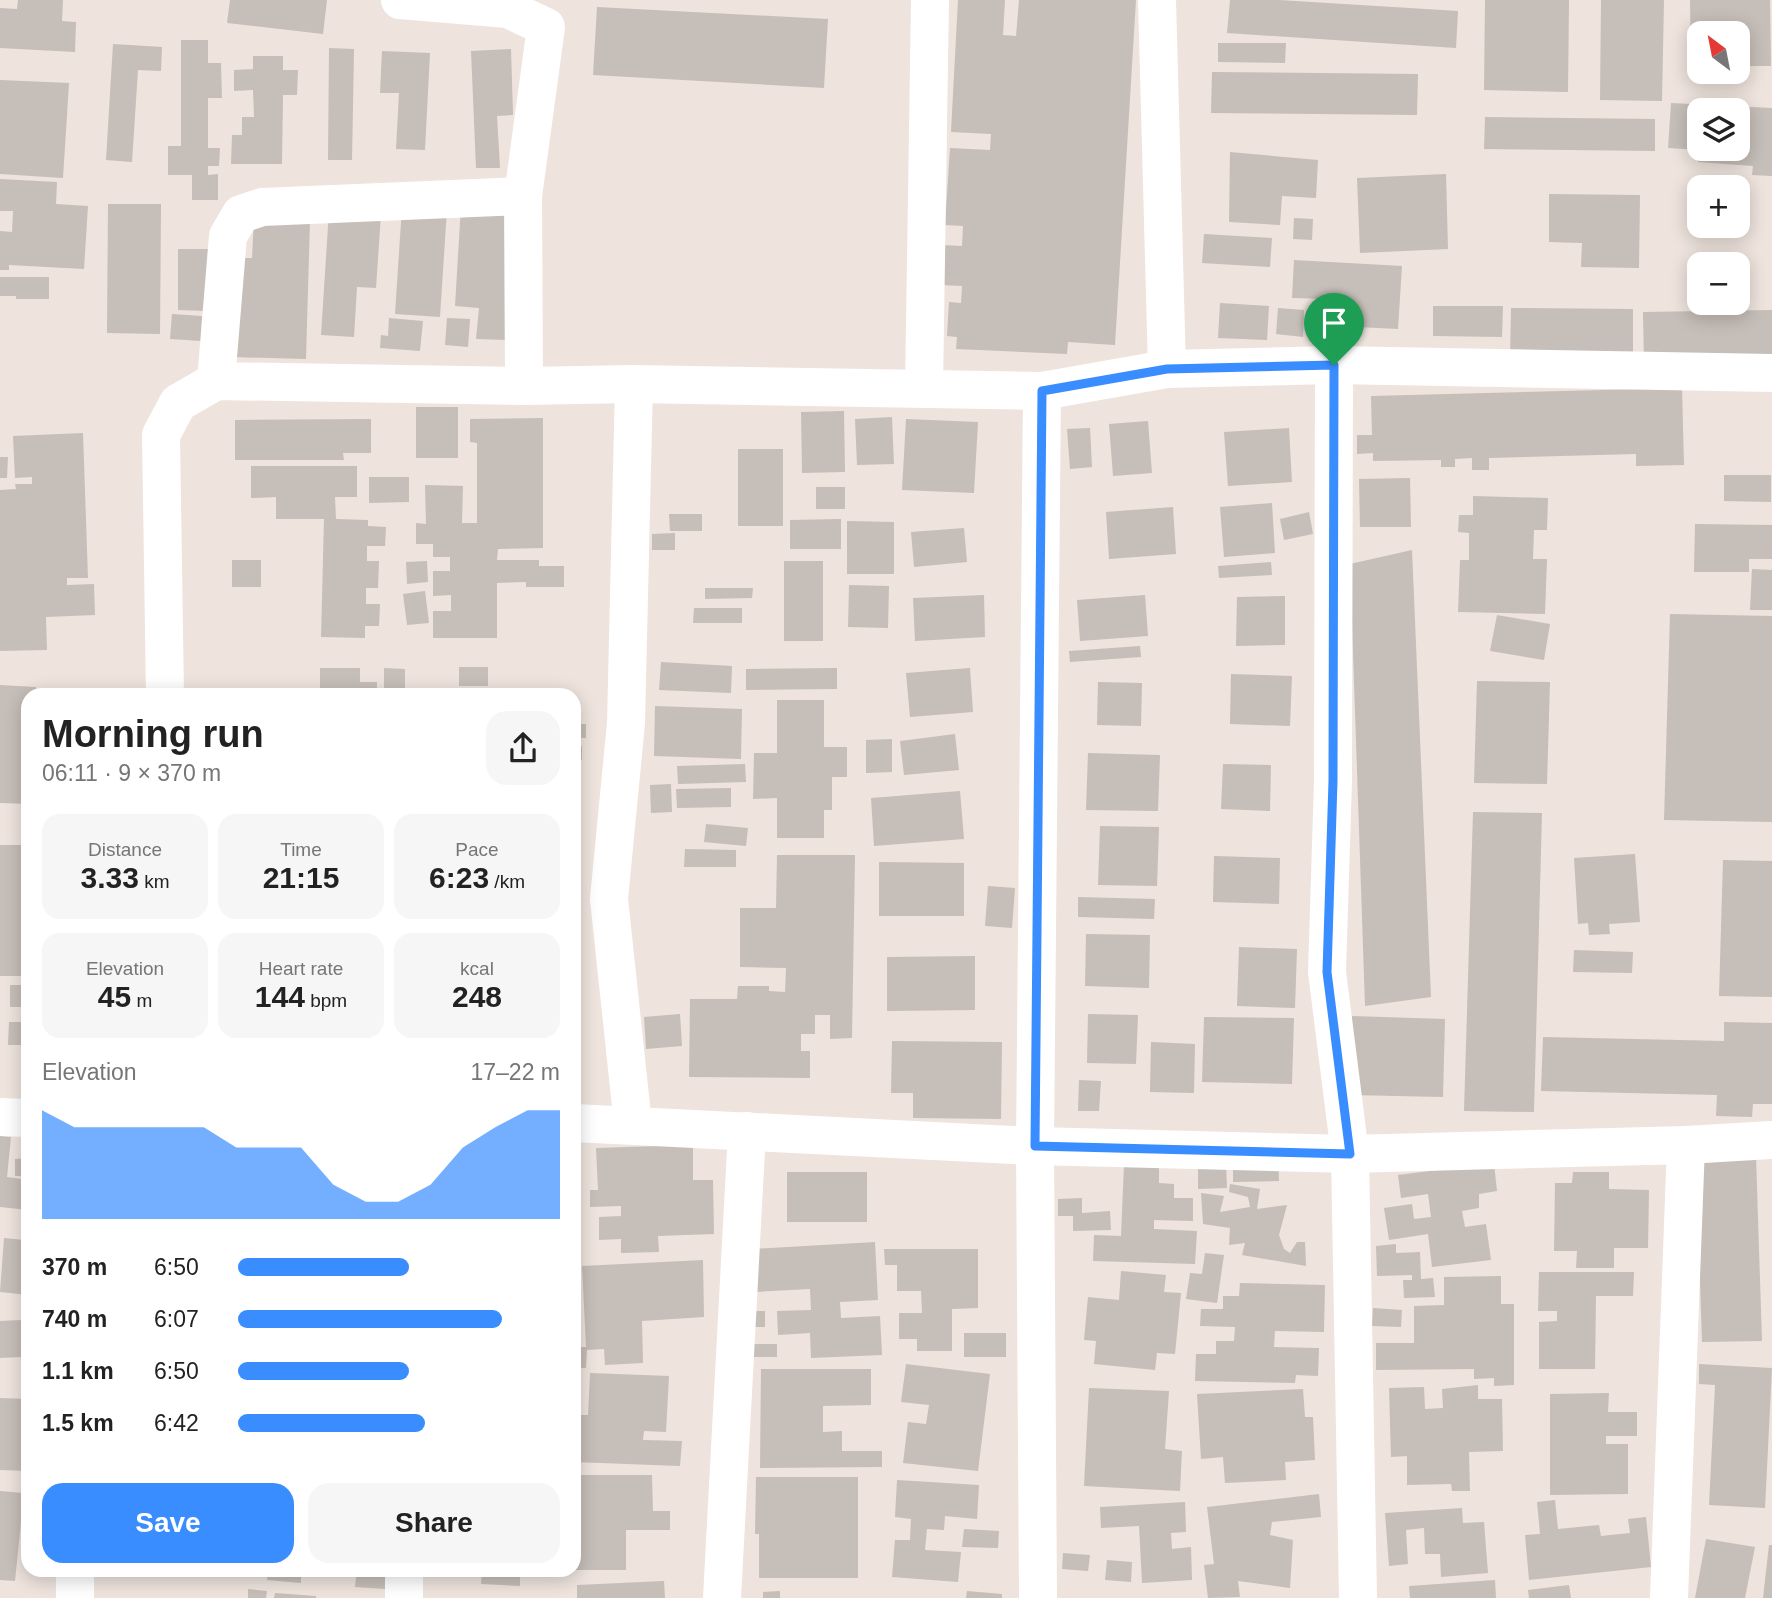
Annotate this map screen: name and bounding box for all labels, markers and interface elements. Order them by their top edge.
north arrow [1687,21,1750,84]
map controls [1687,21,1750,315]
button: layers [1687,98,1750,161]
button: + [1687,175,1750,238]
button: − [1687,252,1750,315]
pin [1304,293,1364,365]
icon: arrive [1315,304,1353,342]
button: share [486,711,560,785]
text: Morning run [42,713,264,755]
text: 06:11 · 9 × 370 m [42,760,221,786]
text: Distance [88,839,162,860]
text: Time [280,839,322,860]
text: Pace [455,839,499,860]
text: 3.33 [81,861,139,894]
text: 21:15 [263,861,339,894]
text: 6:23 [429,861,489,894]
text: km [139,871,170,892]
text: /km [489,871,525,892]
text: Elevation [86,958,164,979]
text: Heart rate [259,958,343,979]
text: kcal [460,958,494,979]
text: 45 [98,980,131,1013]
text: 144 [255,980,305,1013]
text: 248 [452,980,502,1013]
text: m [131,990,152,1011]
text: bpm [305,990,347,1011]
text: Elevation [42,1059,137,1085]
text: 17–22 m [470,1059,560,1085]
text: 370 m [42,1254,107,1280]
text: 6:50 [154,1254,199,1280]
text: 740 m [42,1306,107,1332]
text: 6:07 [154,1306,199,1332]
text: 1.1 km [42,1358,114,1384]
text: 6:50 [154,1358,199,1384]
text: 1.5 km [42,1410,114,1436]
text: 6:42 [154,1410,199,1436]
button: Save [42,1483,294,1563]
button: Share [308,1483,560,1563]

